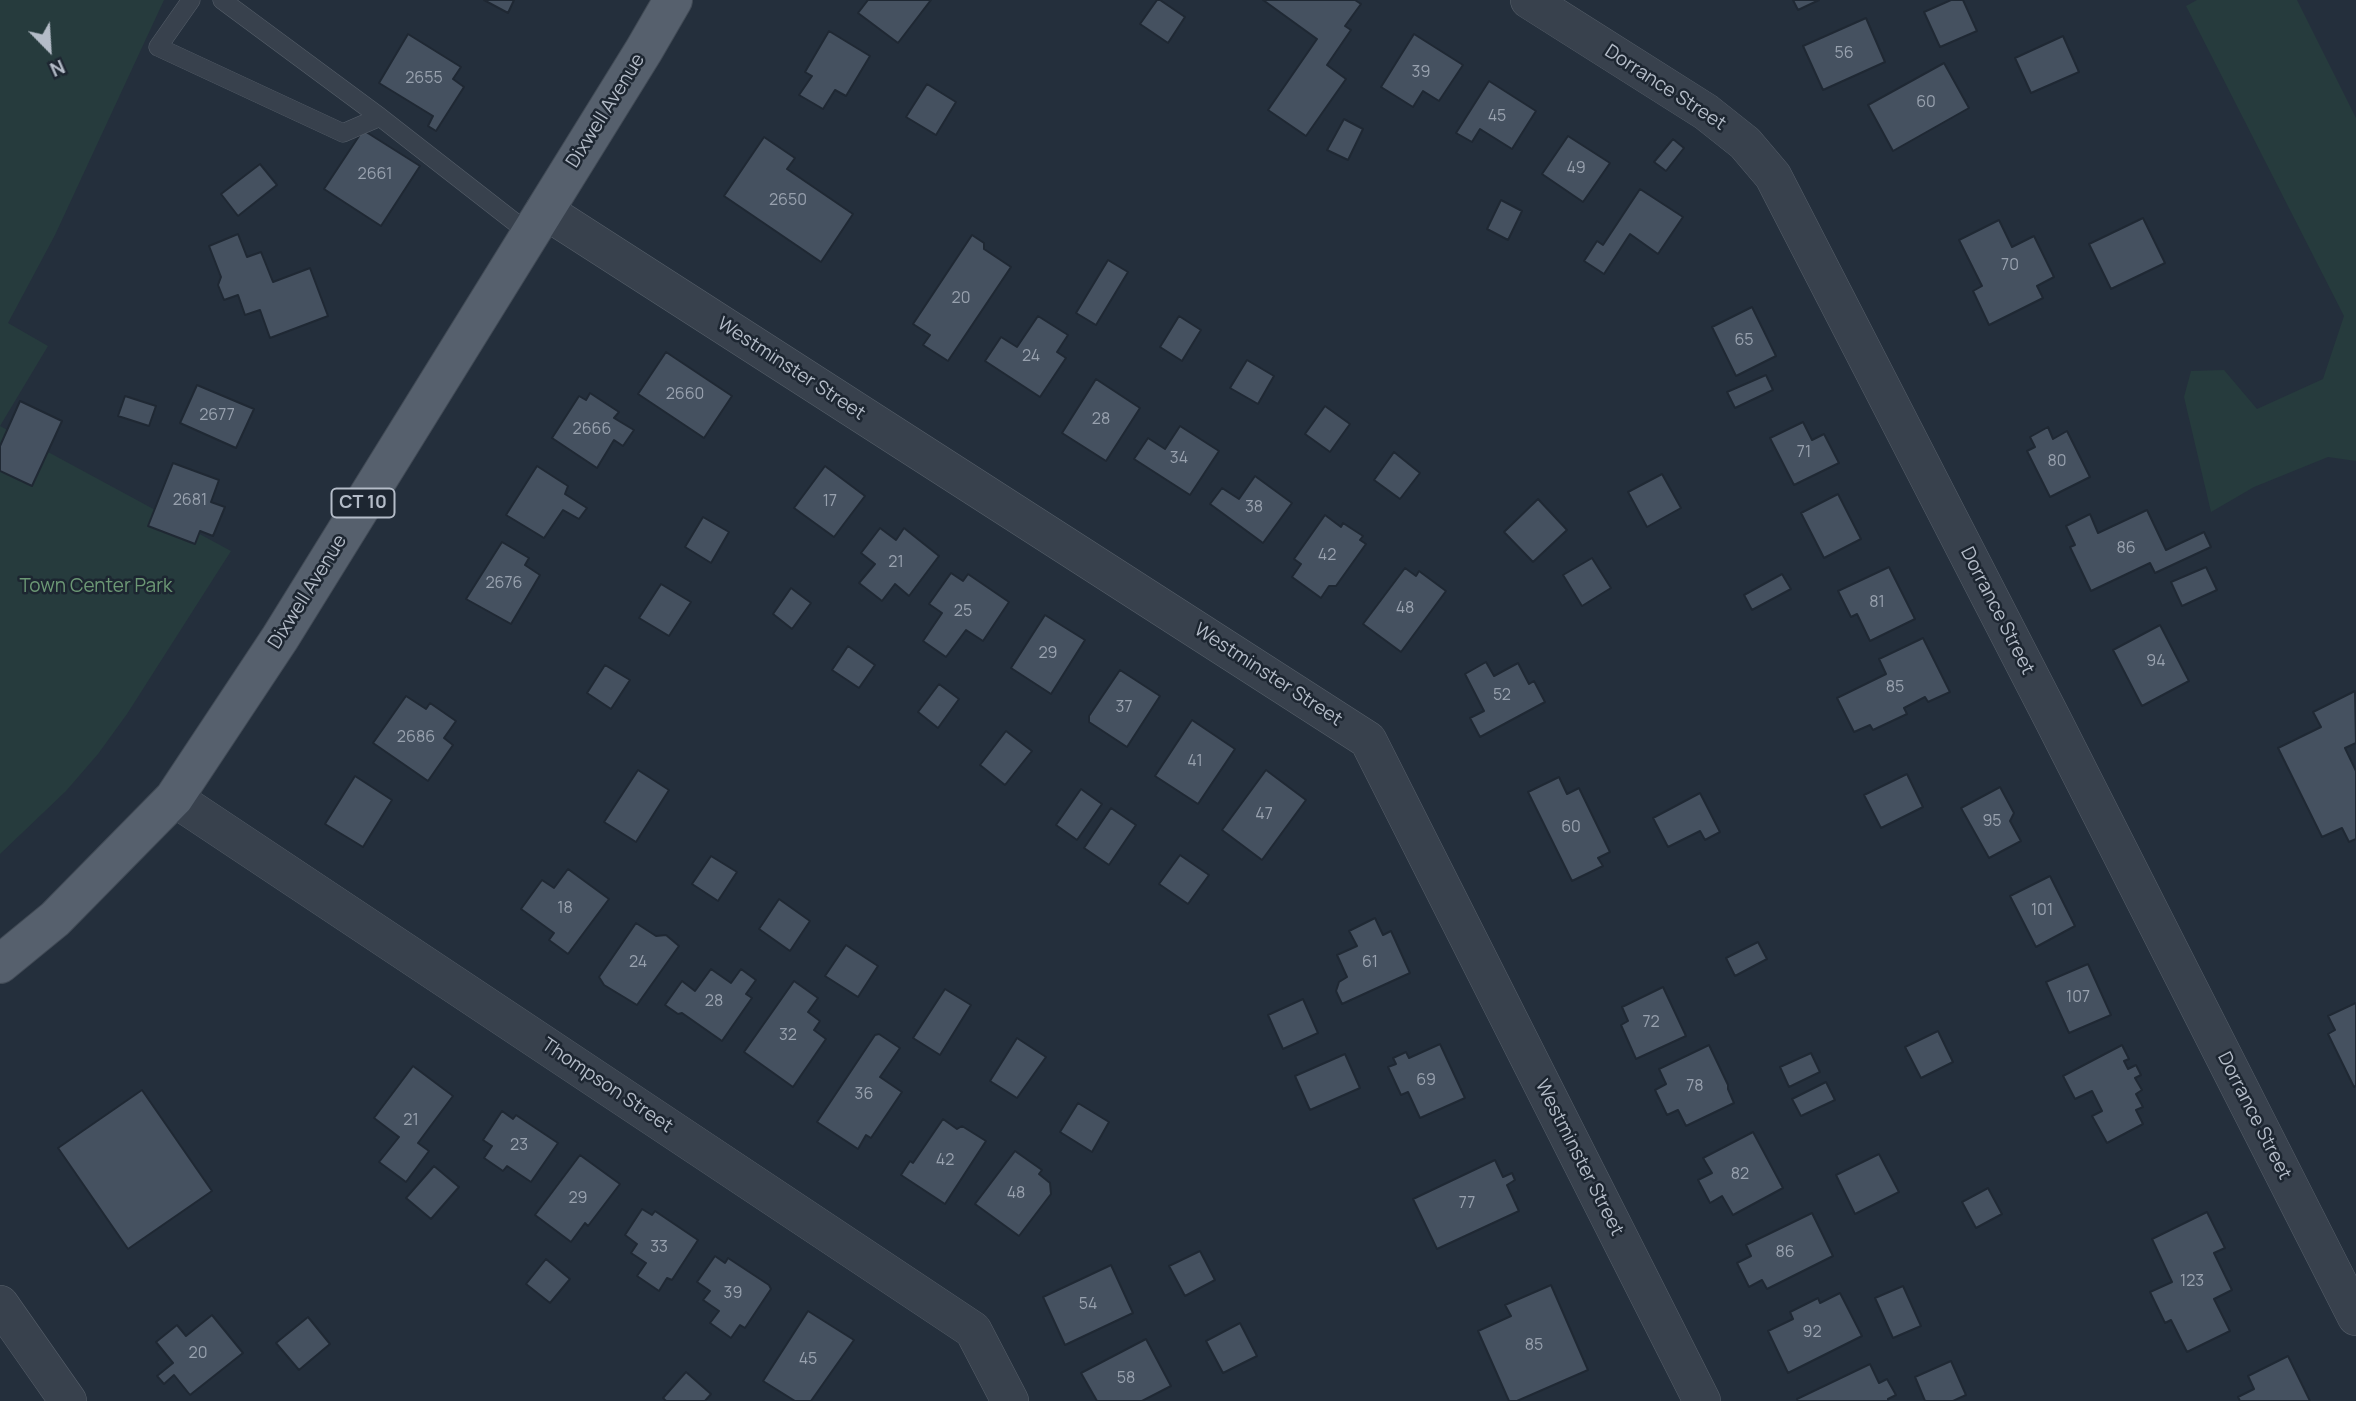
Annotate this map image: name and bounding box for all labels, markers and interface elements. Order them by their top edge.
north arrow [14,14,84,84]
street label: Dorrance Street [1600,40,1730,136]
house number: 56 [1834,44,1854,64]
street label: Dixwell Avenue [562,50,650,172]
text: N [46,54,69,83]
house number: 39 [1412,63,1430,83]
house number: 2655 [405,69,443,89]
house number: 60 [1916,93,1936,113]
house number: 45 [1488,107,1506,127]
house number: 49 [1566,159,1586,179]
house number: 2661 [358,165,392,185]
house number: 2650 [769,191,807,211]
house number: 70 [2001,256,2019,276]
house number: 20 [952,289,970,309]
street label: Westminster Street [713,313,869,425]
house number: 65 [1734,331,1754,351]
house number: 24 [1022,347,1040,367]
house number: 2660 [666,385,704,405]
house number: 2677 [199,406,235,426]
house number: 28 [1092,410,1110,430]
house number: 2666 [573,420,611,440]
house number: 71 [1797,443,1811,463]
house number: 34 [1170,449,1188,469]
house number: 80 [2047,452,2067,472]
road number: CT 10 [332,489,394,518]
house number: 2681 [173,491,207,511]
house number: 17 [823,492,837,512]
house number: 38 [1245,498,1263,518]
street label: Dixwell Avenue [264,531,352,653]
house number: 86 [2116,539,2136,559]
street label: Dorrance Street [1955,543,2039,679]
house number: 42 [1318,546,1336,566]
house number: 21 [888,553,904,573]
house number: 2676 [485,574,523,594]
park label: Town Center Park [20,576,172,598]
house number: 81 [1869,593,1885,613]
house number: 48 [1396,599,1414,619]
house number: 25 [954,602,972,622]
street label: Westminster Street [1190,619,1346,731]
house number: 29 [1038,644,1058,664]
house number: 94 [2146,652,2166,672]
house number: 85 [1886,678,1904,698]
house number: 52 [1493,686,1511,706]
house number: 37 [1116,698,1132,718]
house number: 2686 [397,728,435,748]
house number: 41 [1187,752,1203,772]
house number: 47 [1255,805,1273,825]
house number: 95 [1982,812,2002,832]
house number: 60 [1561,818,1581,838]
house number: 18 [557,899,573,919]
house number: 101 [2031,901,2053,921]
house number: 24 [629,953,647,973]
house number: 61 [1362,953,1378,973]
house number: 107 [2066,988,2090,1008]
house number: 28 [705,992,723,1012]
house number: 72 [1642,1013,1660,1033]
house number: 32 [779,1026,797,1046]
street label: Thompson Street [537,1034,677,1138]
street label: Dorrance Street [2212,1048,2296,1184]
house number: 69 [1416,1071,1436,1091]
street label: Westminster Street [1530,1076,1628,1240]
house number: 78 [1686,1077,1704,1097]
house number: 36 [855,1085,873,1105]
house number: 21 [403,1111,419,1131]
house number: 23 [510,1136,528,1156]
house number: 42 [936,1151,954,1171]
house number: 82 [1731,1165,1749,1185]
house number: 48 [1007,1184,1025,1204]
house number: 29 [568,1189,588,1209]
house number: 77 [1459,1194,1475,1214]
house number: 33 [650,1238,668,1258]
house number: 86 [1775,1243,1795,1263]
house number: 123 [2180,1272,2204,1292]
house number: 39 [724,1284,742,1304]
house number: 54 [1079,1295,1097,1315]
house number: 92 [1802,1323,1822,1343]
house number: 85 [1525,1336,1543,1356]
house number: 20 [189,1344,207,1364]
house number: 45 [799,1350,817,1370]
house number: 58 [1117,1369,1135,1389]

